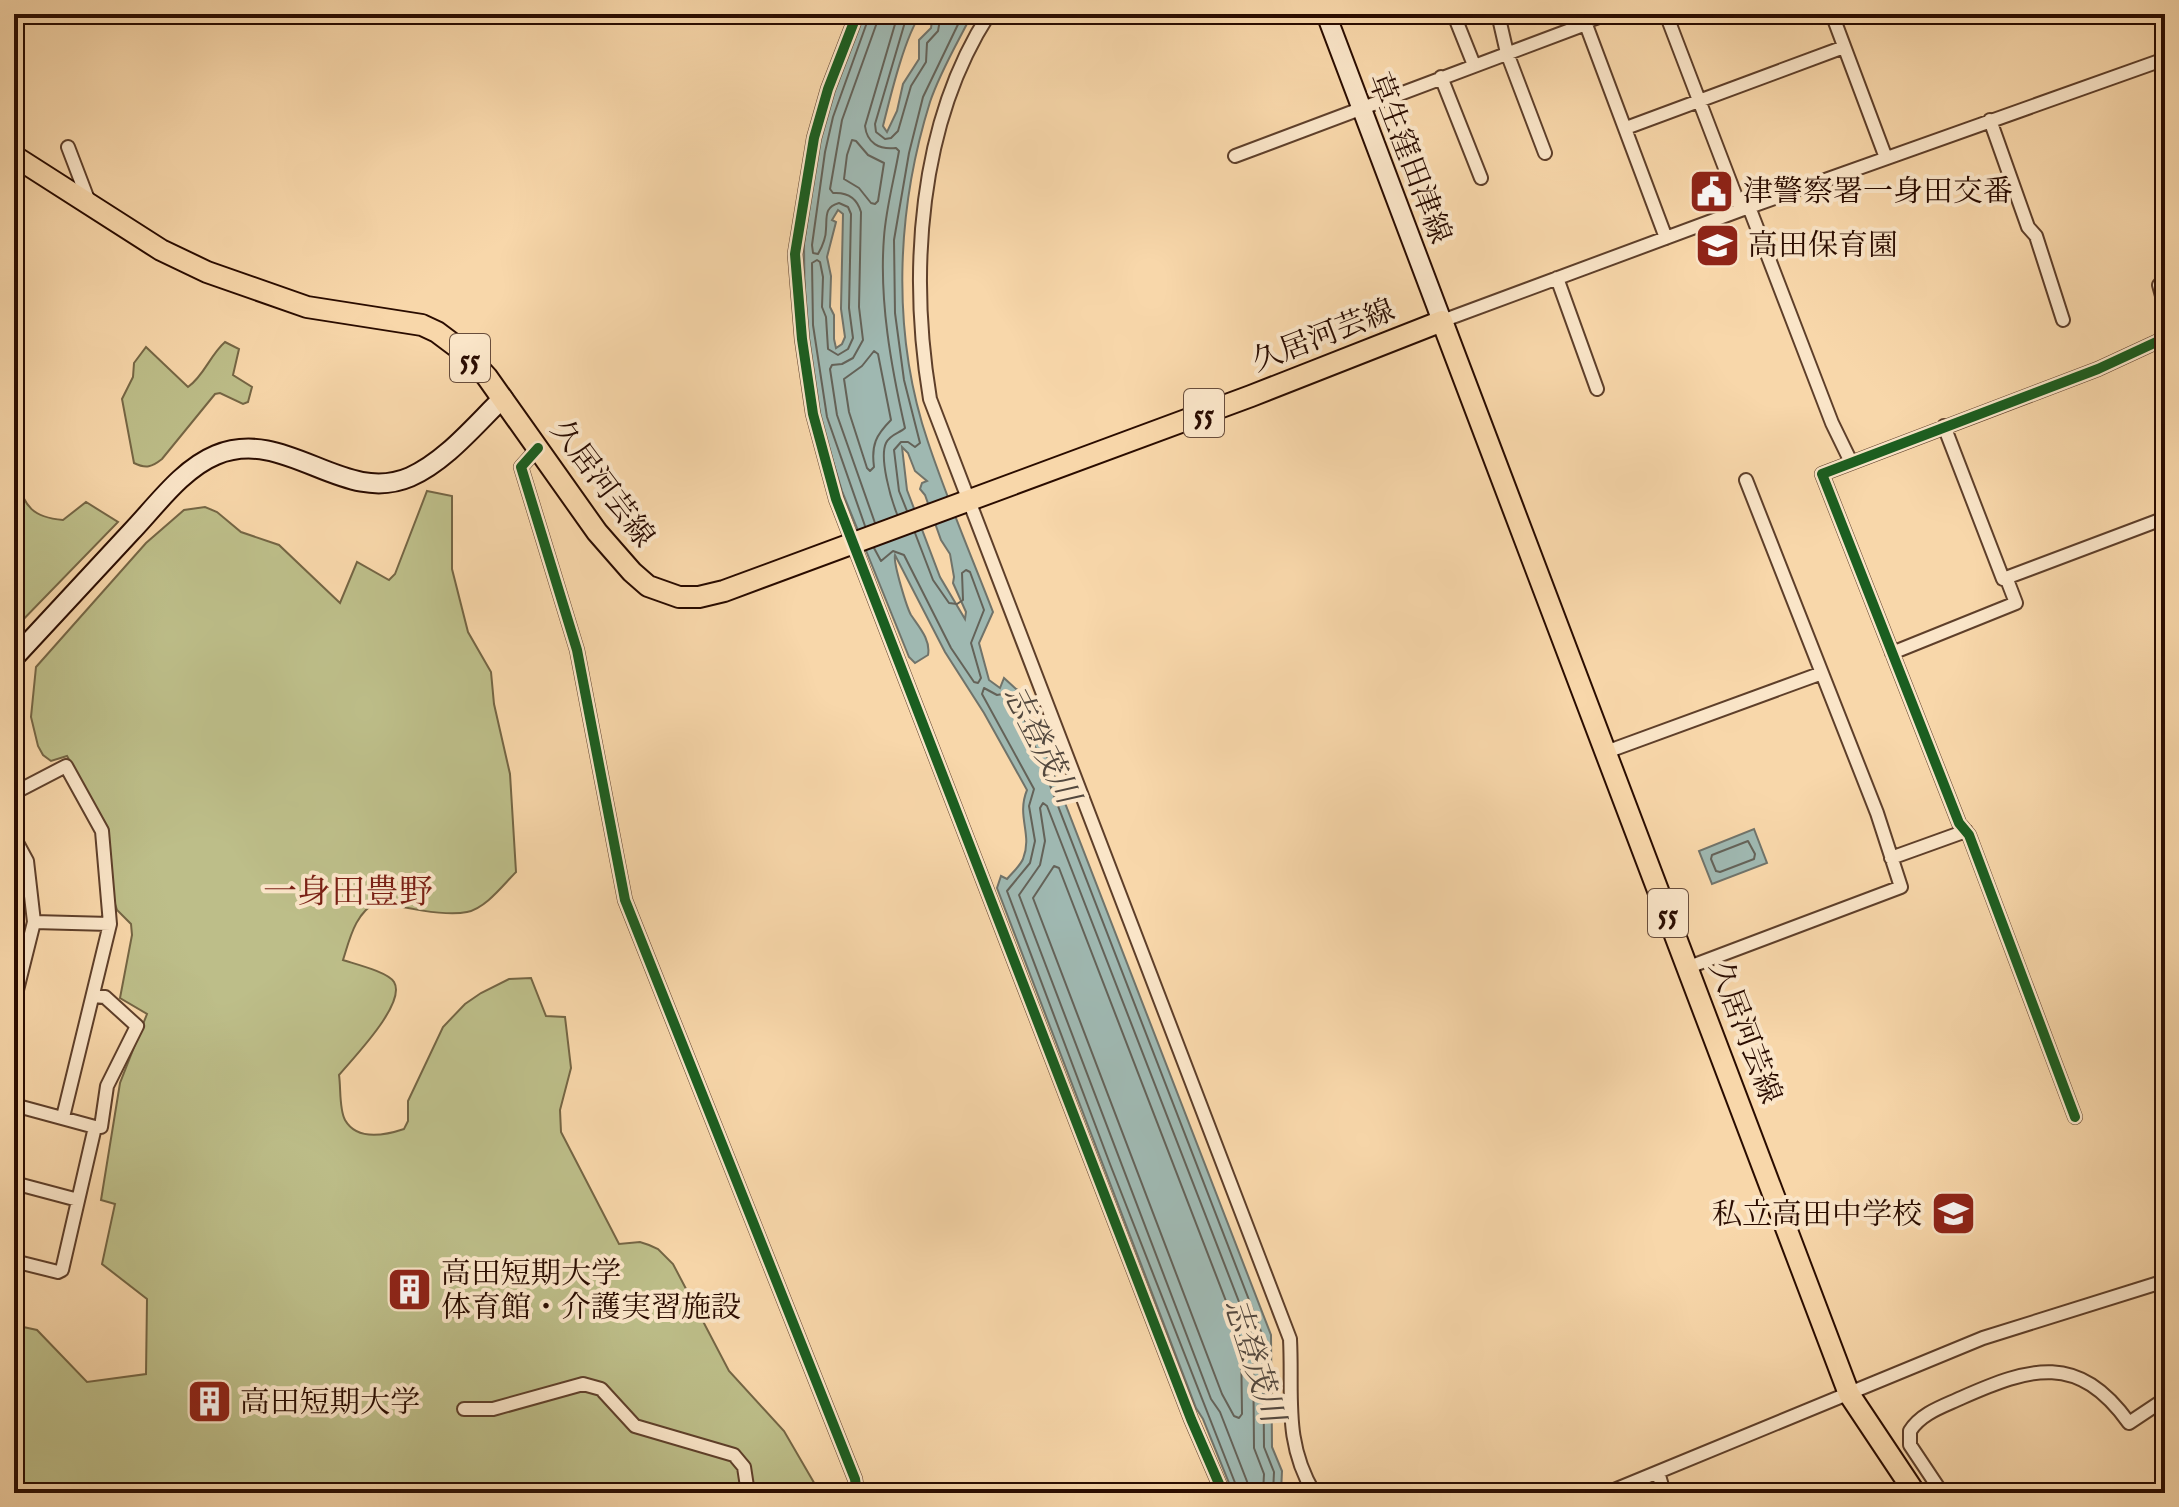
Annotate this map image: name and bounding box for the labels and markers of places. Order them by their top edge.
public building icon: 津警察署一身田交番 [1688,167,1736,215]
place label: 津警察署一身田交番 [1743,174,2013,212]
school or university icon: 高田保育園 [1693,221,1741,269]
place label: 高田保育園 [1748,228,1898,266]
school or university icon: 私立高田中学校 [1929,1190,1977,1238]
place label: 私立高田中学校 [1712,1197,1922,1235]
place label: 高田短期大学 体育館・介護実習施設 [441,1256,741,1328]
building icon: 高田短期大学 体育館・介護実習施設 [386,1266,434,1314]
building icon: 高田短期大学 [185,1378,233,1426]
place label: 高田短期大学 [240,1385,420,1423]

